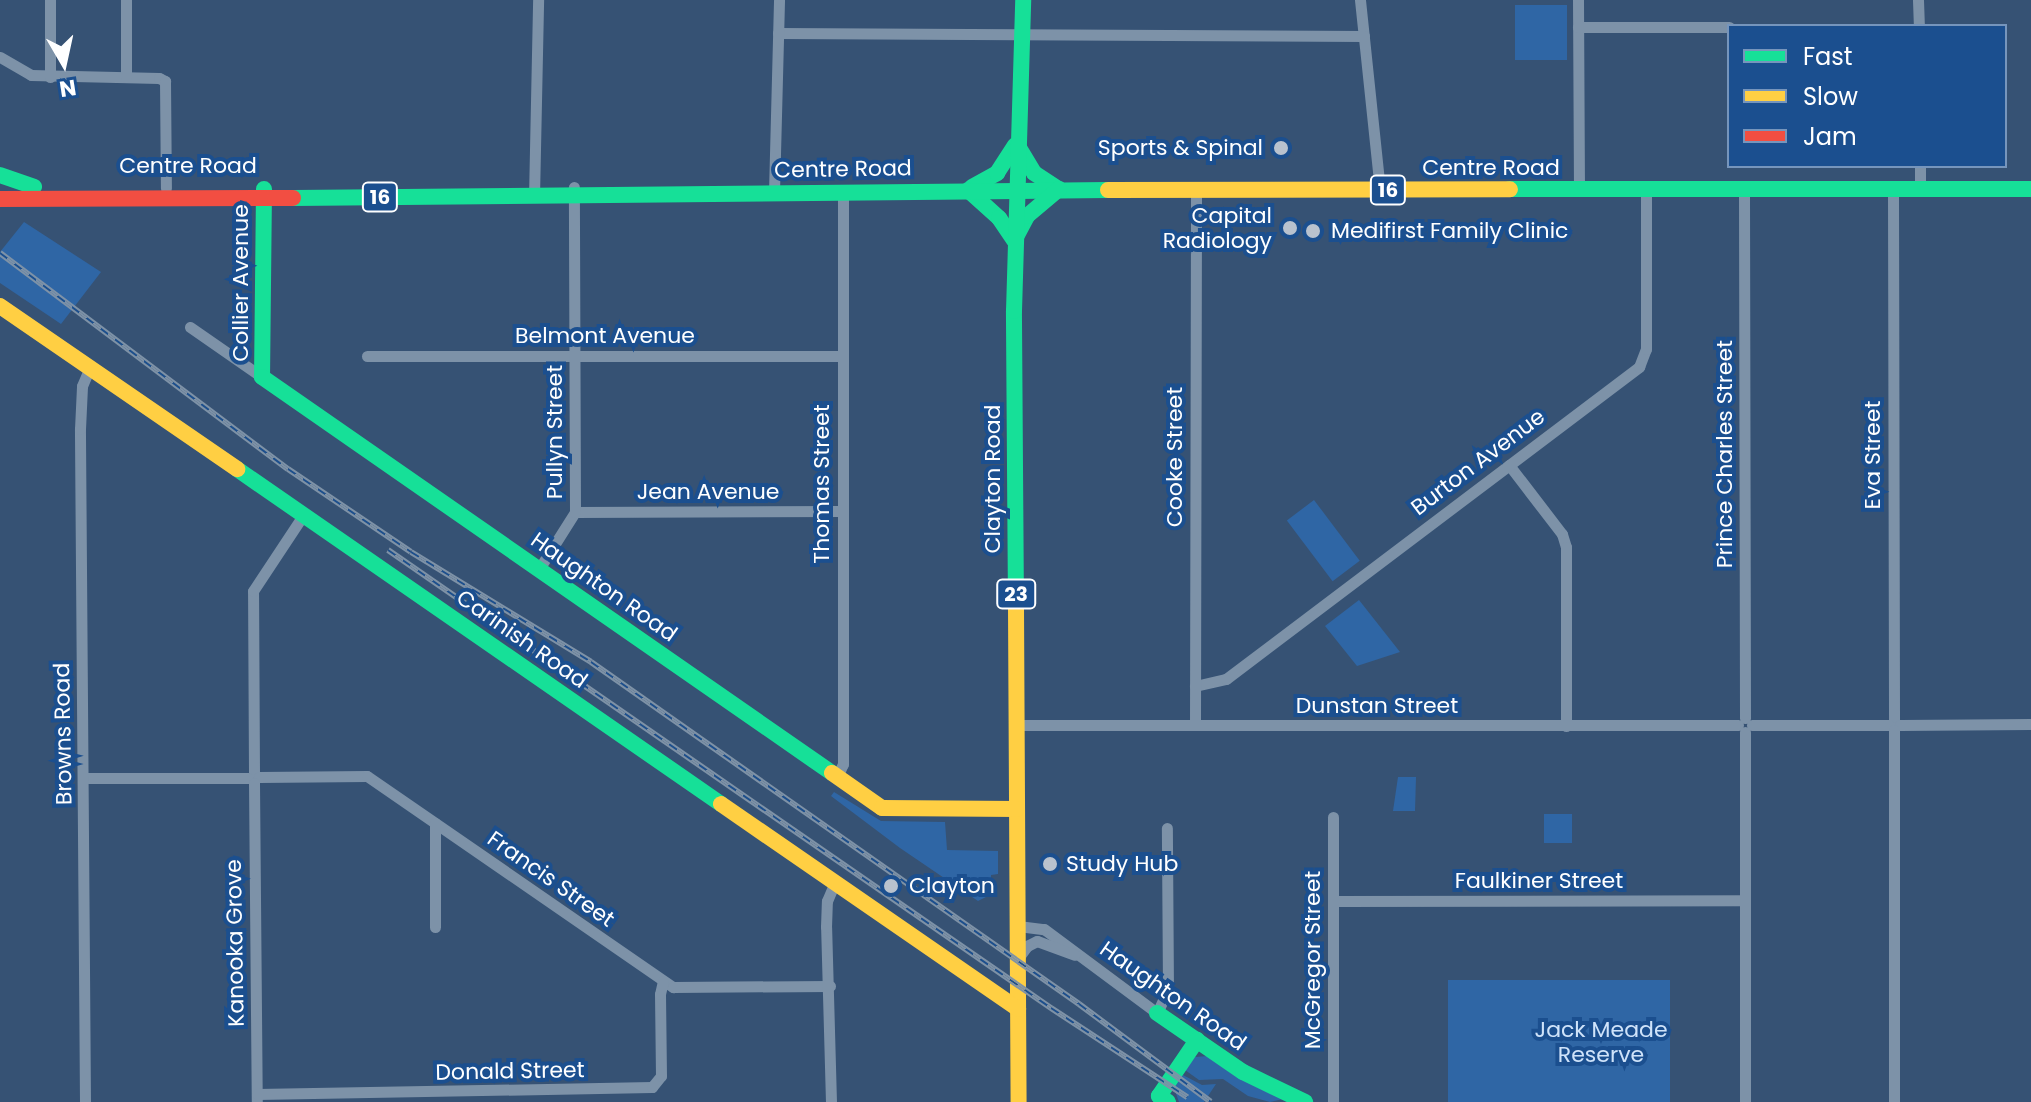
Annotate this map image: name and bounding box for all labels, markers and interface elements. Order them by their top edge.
north arrow [24,24,104,104]
legend [1727,24,2007,168]
text: Fast [1803,40,1853,73]
text: N [57,72,78,105]
text: Slow [1803,80,1858,113]
text: Jam [1803,120,1857,153]
place label: Sports & Spinal [1098,135,1263,161]
marker: Sports & Spinal [1270,137,1292,159]
street label: Centre Road [119,153,257,179]
street label: Centre Road [774,155,912,183]
street label: Centre Road [1422,155,1560,181]
road number: 16 [1368,174,1408,206]
road number: 16 [360,181,400,213]
place label: Capital Radiology [1163,202,1272,254]
street label: Collier Avenue [228,204,254,362]
marker: Capital Radiology [1279,217,1301,239]
place label: Medifirst Family Clinic [1331,218,1568,244]
marker: Medifirst Family Clinic [1302,220,1324,242]
street label: Belmont Avenue [515,323,695,349]
street label: Prince Charles Street [1712,340,1738,568]
street label: Pullyn Street [542,365,568,499]
street label: Cooke Street [1162,387,1188,527]
street label: Eva Street [1860,401,1886,509]
street label: Burton Avenue [1406,403,1550,521]
street label: Thomas Street [809,404,835,564]
street label: Clayton Road [980,405,1006,553]
street label: Jean Avenue [637,479,779,505]
street label: Haughton Road [526,527,682,647]
road number: 23 [996,578,1036,610]
street label: Carinish Road [452,584,592,694]
street label: Browns Road [49,663,77,805]
street label: Dunstan Street [1296,693,1458,719]
street label: Francis Street [482,826,620,932]
place label: Study Hub [1066,851,1178,877]
marker: Study Hub [1041,855,1059,873]
street label: Kanooka Grove [220,859,250,1027]
street label: Faulkiner Street [1455,868,1623,894]
street label: McGregor Street [1300,871,1326,1049]
place label: Clayton [909,873,995,899]
marker: Clayton [880,875,902,897]
street label: Haughton Road [1095,936,1251,1056]
park label: Jack Meade Reserve [1534,1016,1668,1068]
street label: Donald Street [435,1057,585,1085]

